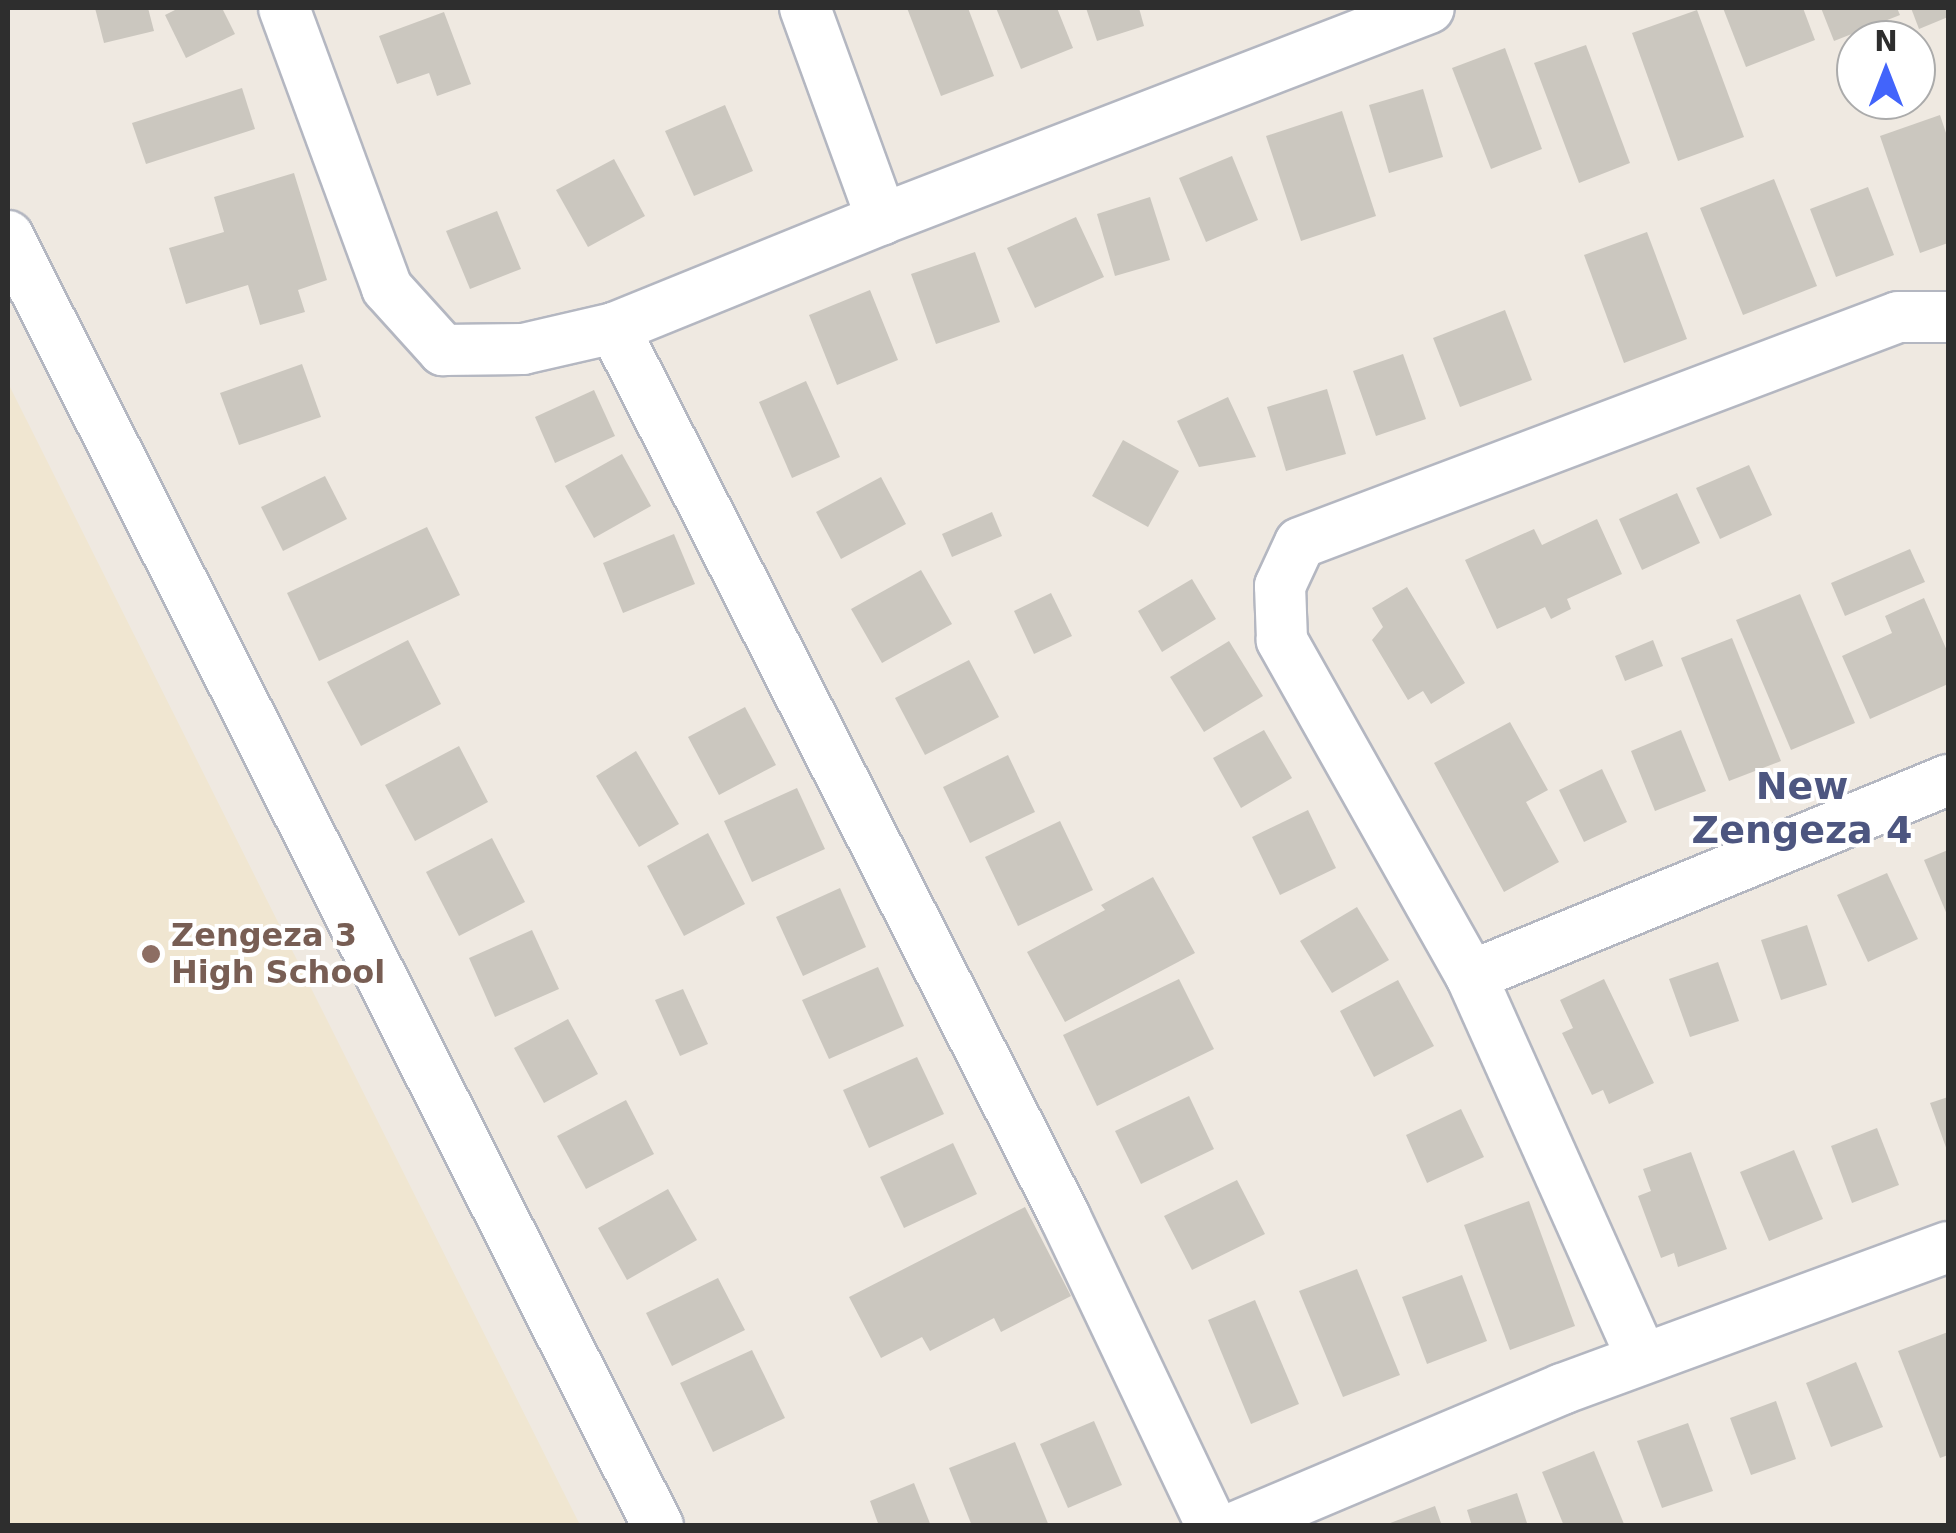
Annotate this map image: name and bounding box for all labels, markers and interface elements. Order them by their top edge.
north arrow [1836,20,1936,120]
text: N [1874,25,1898,58]
district label: New Zengeza 4 [1692,764,1912,854]
place label: Zengeza 3 High School [171,917,385,992]
marker: Zengeza 3 High School [140,943,162,965]

